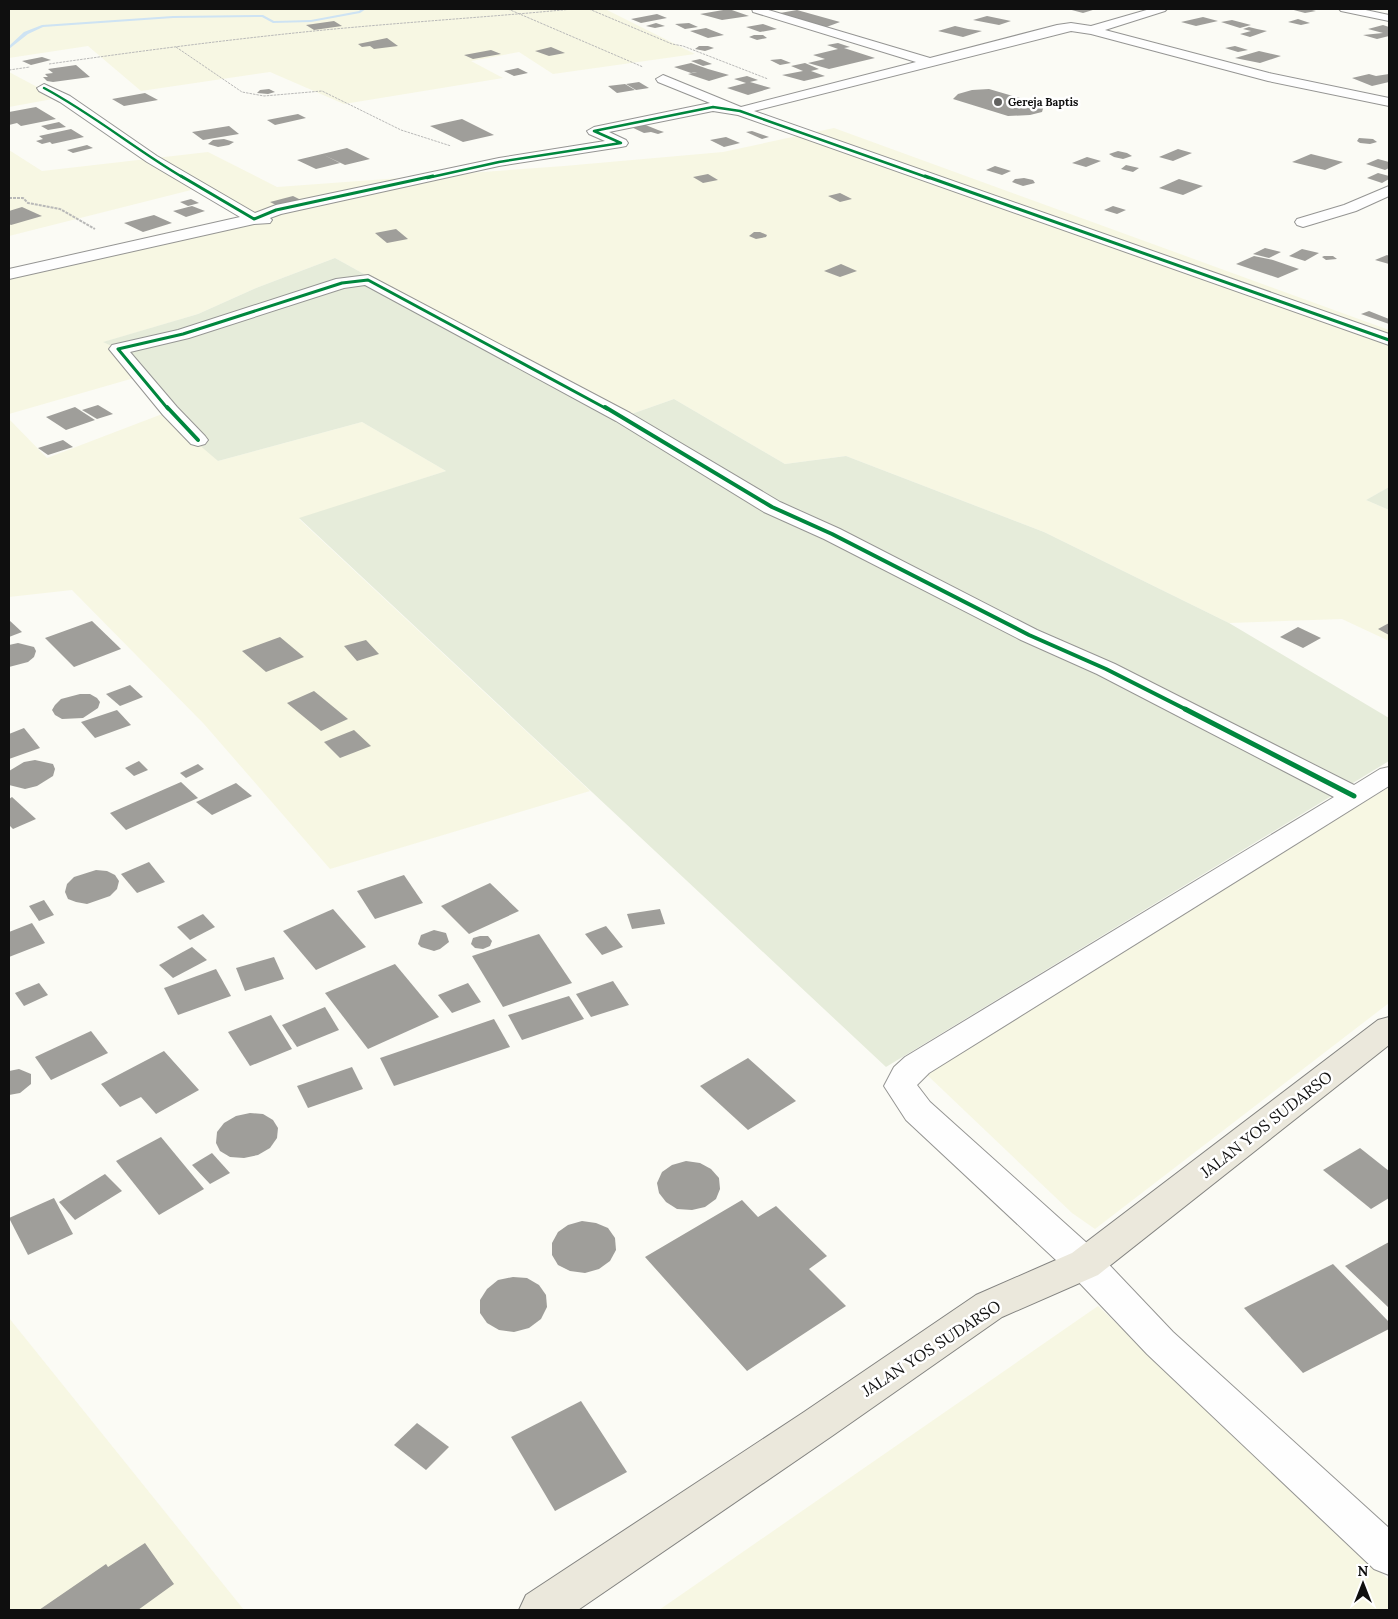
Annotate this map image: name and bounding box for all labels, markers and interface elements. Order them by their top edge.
place label: Gereja Baptis [1008,95,1078,109]
marker: Gereja Baptis [992,96,1004,108]
street label: JALAN YOS SUDARSO [1195,1066,1336,1182]
street label: JALAN YOS SUDARSO [857,1296,1004,1401]
north arrow [1338,1559,1388,1609]
text: N [1358,1562,1369,1580]

